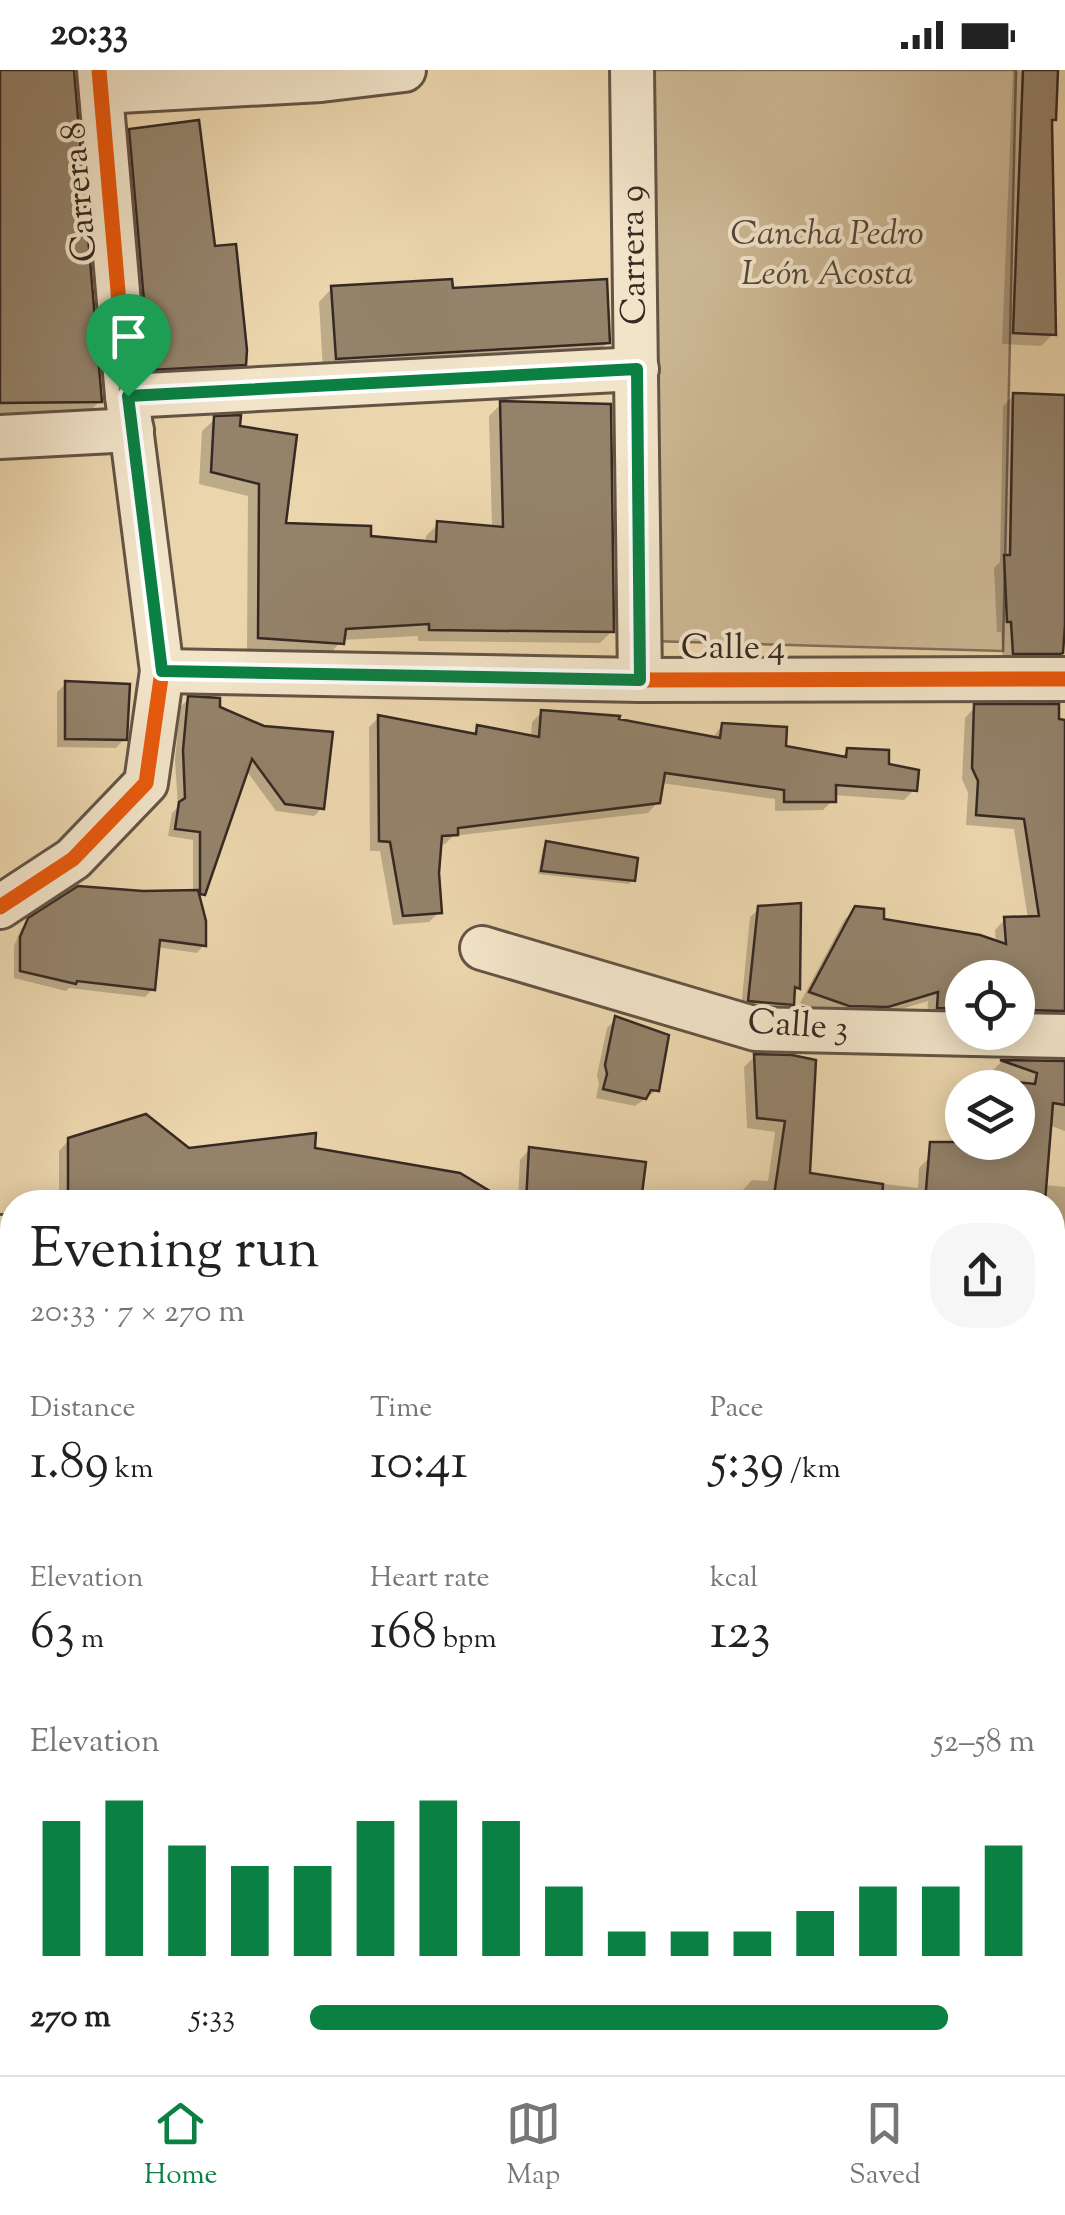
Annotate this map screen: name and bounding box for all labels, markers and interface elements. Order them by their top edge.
text: 20:33 [50,8,128,62]
street label: Carrera 8 [49,120,113,264]
street label: Carrera 9 [608,185,662,325]
park label: Cancha Pedro León Acosta [730,210,924,301]
pin [86,294,171,397]
icon: arrive [101,309,156,364]
street label: Calle 4 [681,624,785,675]
map controls [945,960,1035,1160]
button: locate [945,960,1035,1050]
street label: Calle 3 [746,998,850,1056]
button: layers [945,1070,1035,1160]
text: Evening run [30,1213,319,1292]
button: share [930,1223,1035,1328]
text: 20:33 · 7 × 270 m [30,1290,245,1336]
text: Distance [30,1389,136,1429]
text: Time [370,1389,432,1429]
text: Pace [710,1389,764,1429]
text: 1.89 [30,1429,109,1501]
text: 10:41 [370,1429,468,1501]
text: 5:39 [710,1429,784,1501]
text: km [109,1450,153,1490]
text: /km [784,1450,841,1490]
text: Elevation [30,1559,144,1599]
text: Heart rate [370,1559,490,1599]
text: kcal [710,1559,758,1599]
text: 63 [30,1599,75,1671]
text: 168 [370,1599,437,1671]
text: 123 [710,1599,771,1671]
text: m [75,1620,104,1660]
text: bpm [437,1620,497,1660]
text: Elevation [30,1720,160,1766]
text: 52–58 m [933,1720,1035,1766]
text: 270 m [30,1995,111,2041]
text: 5:33 [190,1995,235,2041]
tab: Home [144,2096,218,2196]
tab: Map [506,2096,561,2196]
tab: Saved [849,2096,921,2196]

